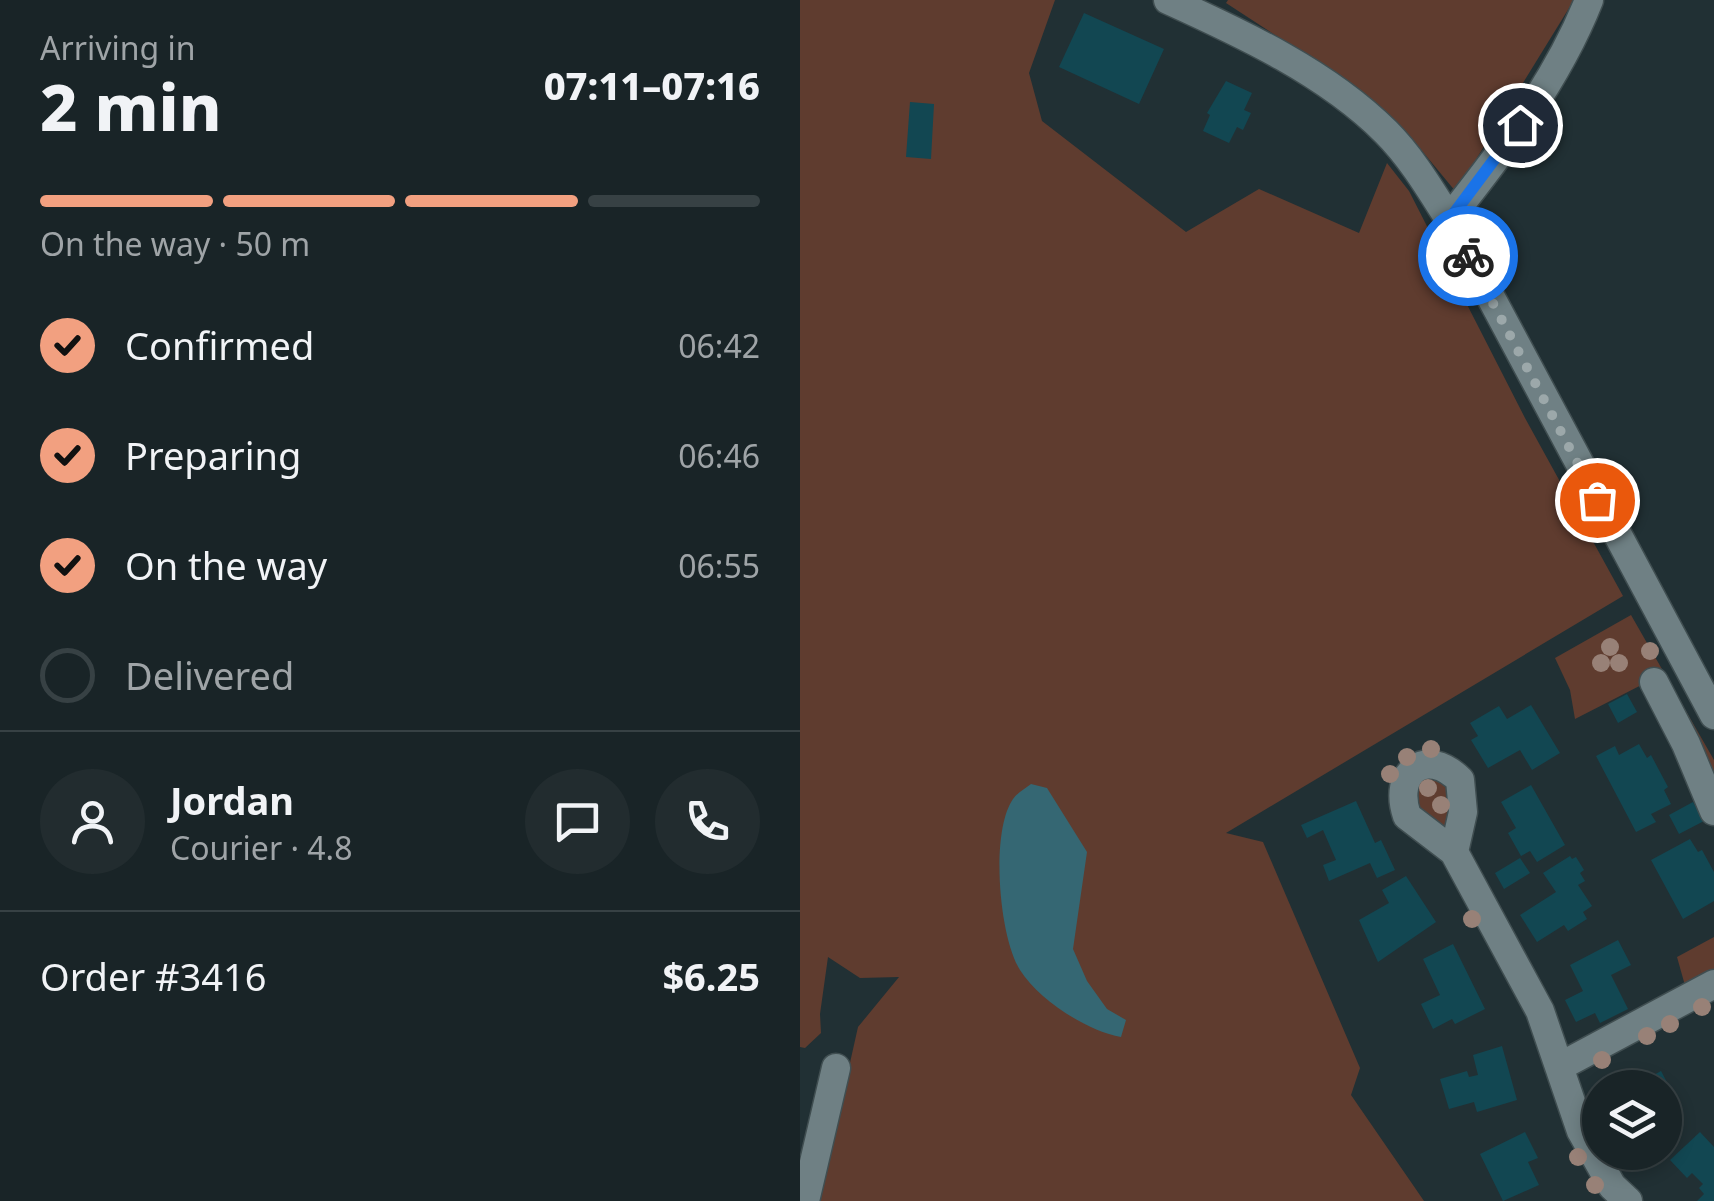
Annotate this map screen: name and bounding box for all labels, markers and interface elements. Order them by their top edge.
text: Arriving in [40,26,195,69]
text: 07:11–07:16 [544,59,760,111]
text: 2 min [40,62,222,150]
pin [1478,83,1563,168]
icon: home [1493,98,1548,153]
courier [1418,206,1518,306]
text: On the way · 50 m [40,222,310,265]
icon: bike [1441,229,1496,284]
icon: check [40,318,95,373]
text: Confirmed [125,319,314,371]
text: 06:42 [678,324,760,367]
icon: check [40,428,95,483]
text: Preparing [125,429,301,481]
text: 06:46 [678,434,760,477]
pin [1555,458,1640,543]
icon: bag [1570,473,1625,528]
icon: check [40,538,95,593]
text: On the way [125,539,327,591]
text: 06:55 [678,544,760,587]
text: Delivered [125,649,294,701]
button: person [40,769,145,874]
button: chat [525,769,630,874]
button: phone [655,769,760,874]
text: Jordan [170,774,294,826]
text: Courier · 4.8 [170,826,353,869]
text: Order #3416 [40,950,266,1002]
text: $6.25 [662,950,760,1002]
map controls [1582,1070,1682,1170]
button: layers [1582,1070,1682,1170]

